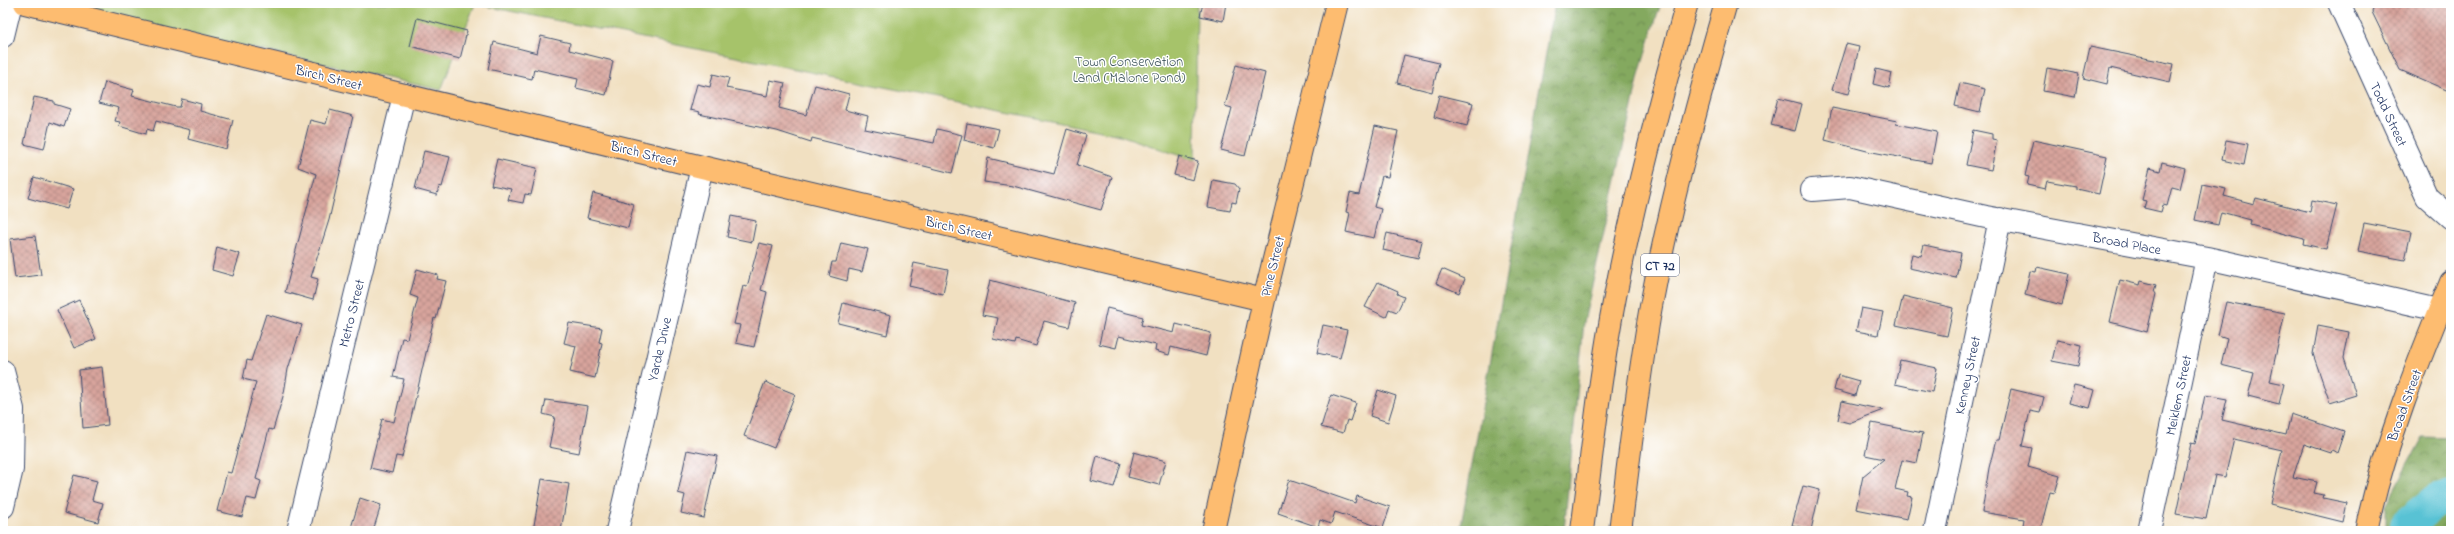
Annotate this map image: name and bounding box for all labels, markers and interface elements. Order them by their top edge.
park label: Town Conservation Land (Malone Pond) [1073,52,1185,89]
street label: Birch Street [292,60,364,97]
street label: Todd Street [2363,79,2412,151]
street label: Birch Street [607,136,679,173]
street label: Birch Street [922,211,994,247]
street label: Broad Place [2090,227,2164,262]
street label: Pine Street [1256,234,1291,299]
road number: CT 72 [1641,254,1679,276]
street label: Metro Street [334,277,371,350]
street label: Yarde Drive [643,315,678,383]
street label: Kenney Street [1950,334,1988,417]
street label: Meiklem Street [2161,353,2198,437]
street label: Broad Street [2382,366,2428,445]

